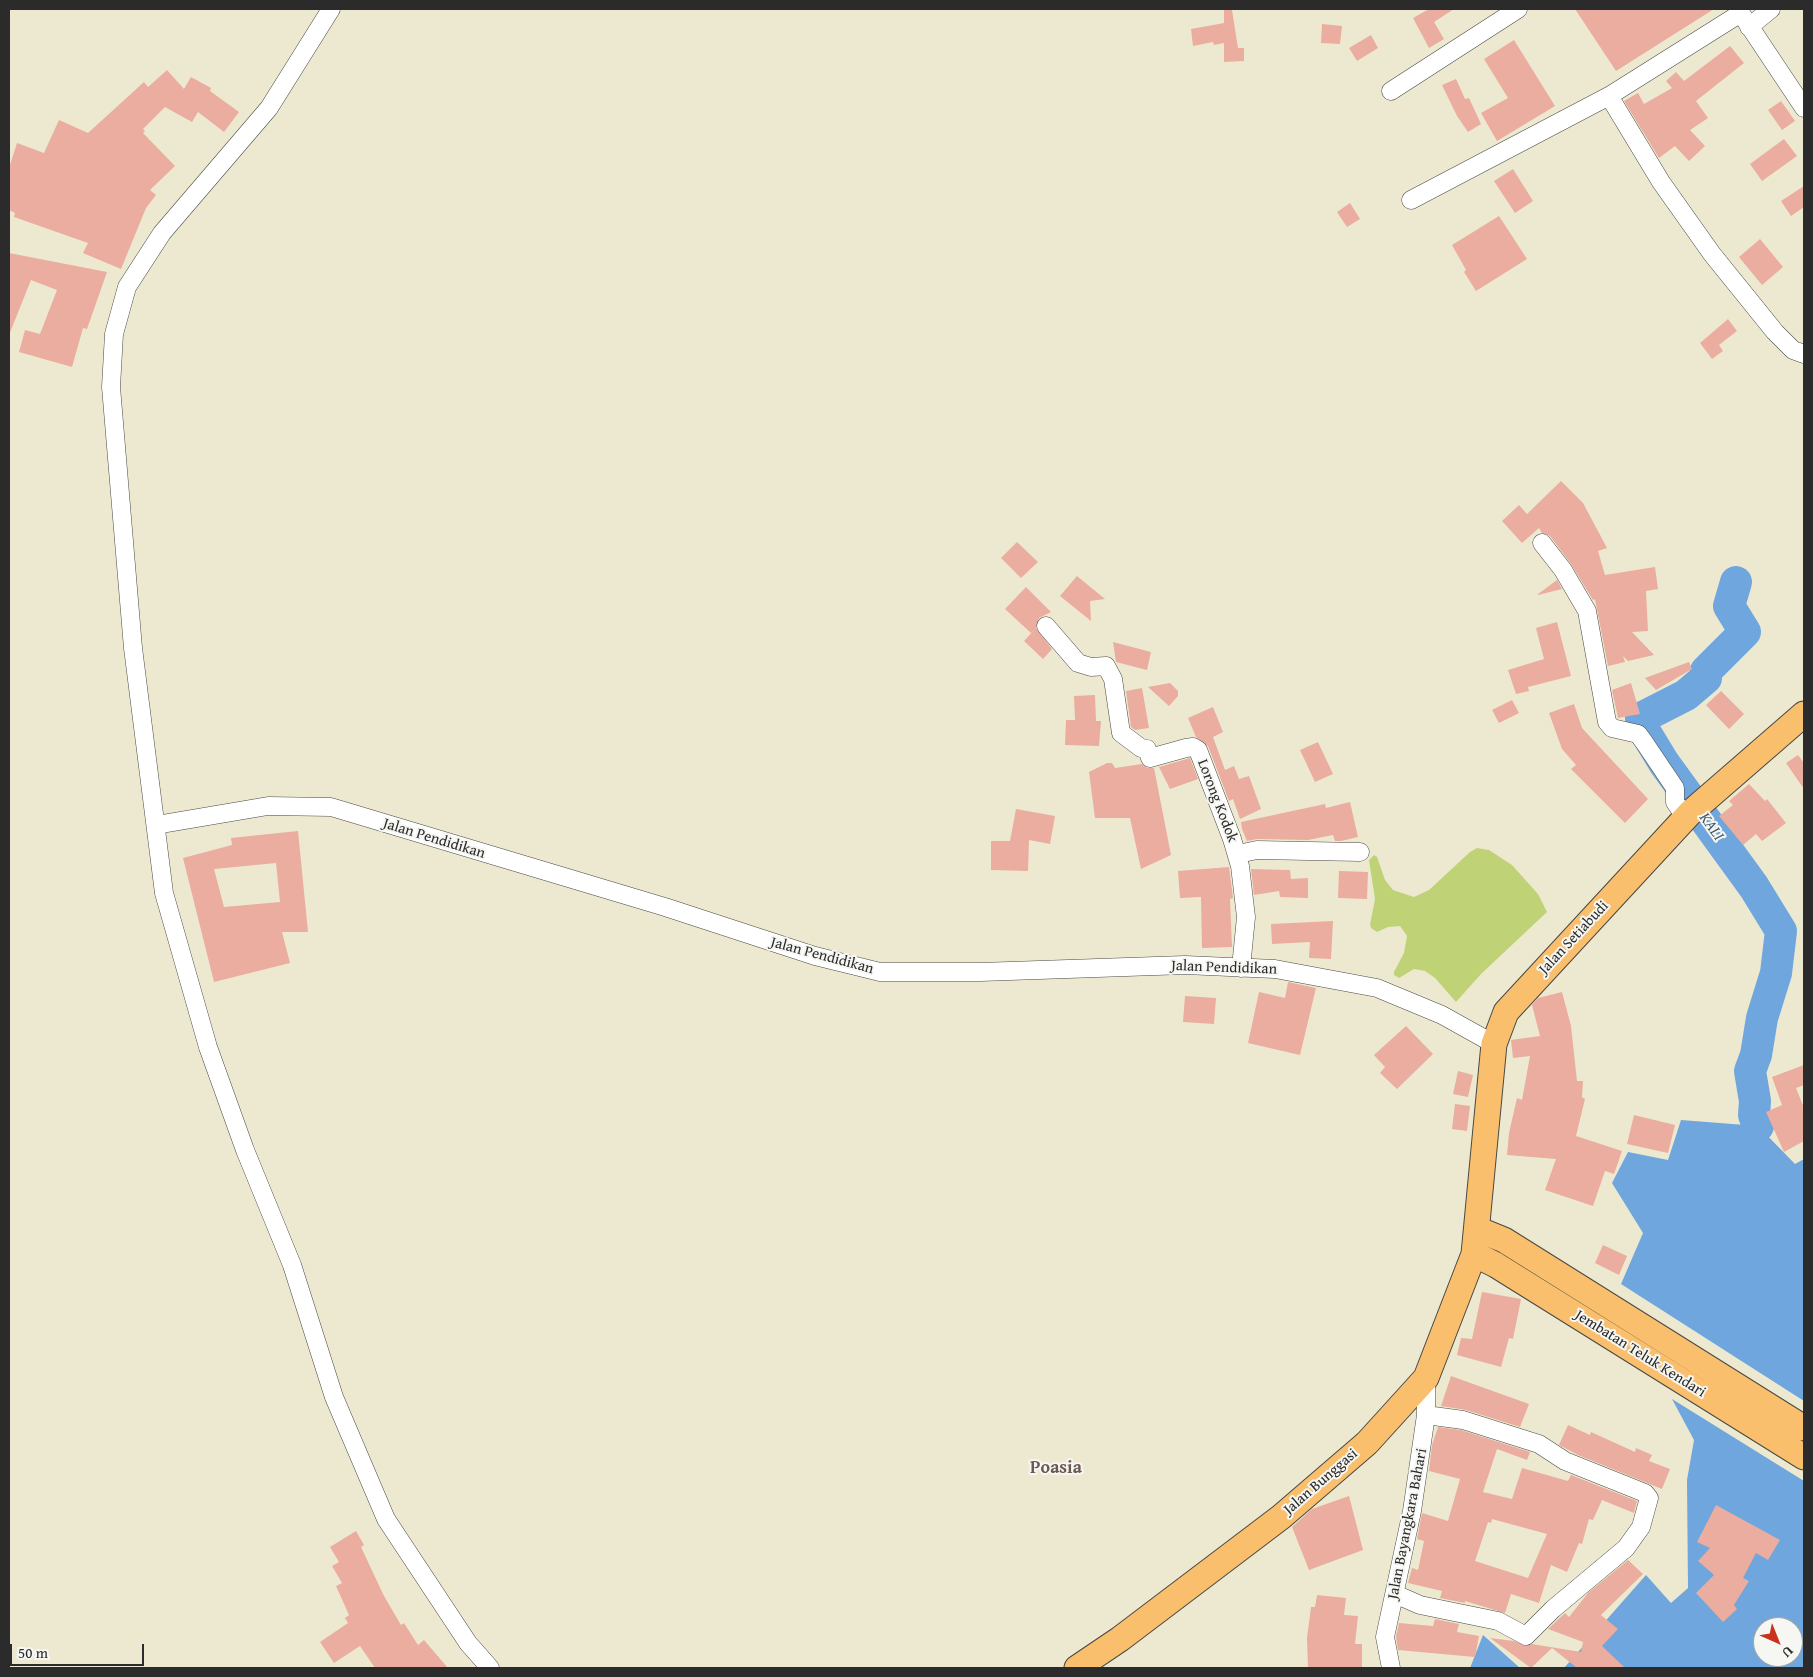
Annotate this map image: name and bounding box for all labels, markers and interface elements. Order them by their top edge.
street label: Lorong Kodok [1193,757,1241,845]
water label: KALI [1694,809,1728,845]
street label: Jalan Pendidikan [381,815,487,863]
street label: Jalan Setiabudi [1535,898,1613,978]
street label: Jalan Pendidikan [769,934,875,978]
street label: Jalan Pendidikan [1171,957,1277,979]
street label: Jembatan Teluk Kendari [1571,1306,1709,1402]
street label: Jalan Bunggasi [1280,1445,1362,1519]
street label: Jalan Bayangkara Bahari [1385,1447,1431,1601]
district label: Poasia [1030,1457,1082,1479]
north arrow [1753,1617,1803,1667]
scale bar [12,1634,146,1666]
text: 50 m [18,1642,48,1663]
text: U [1777,1642,1798,1663]

